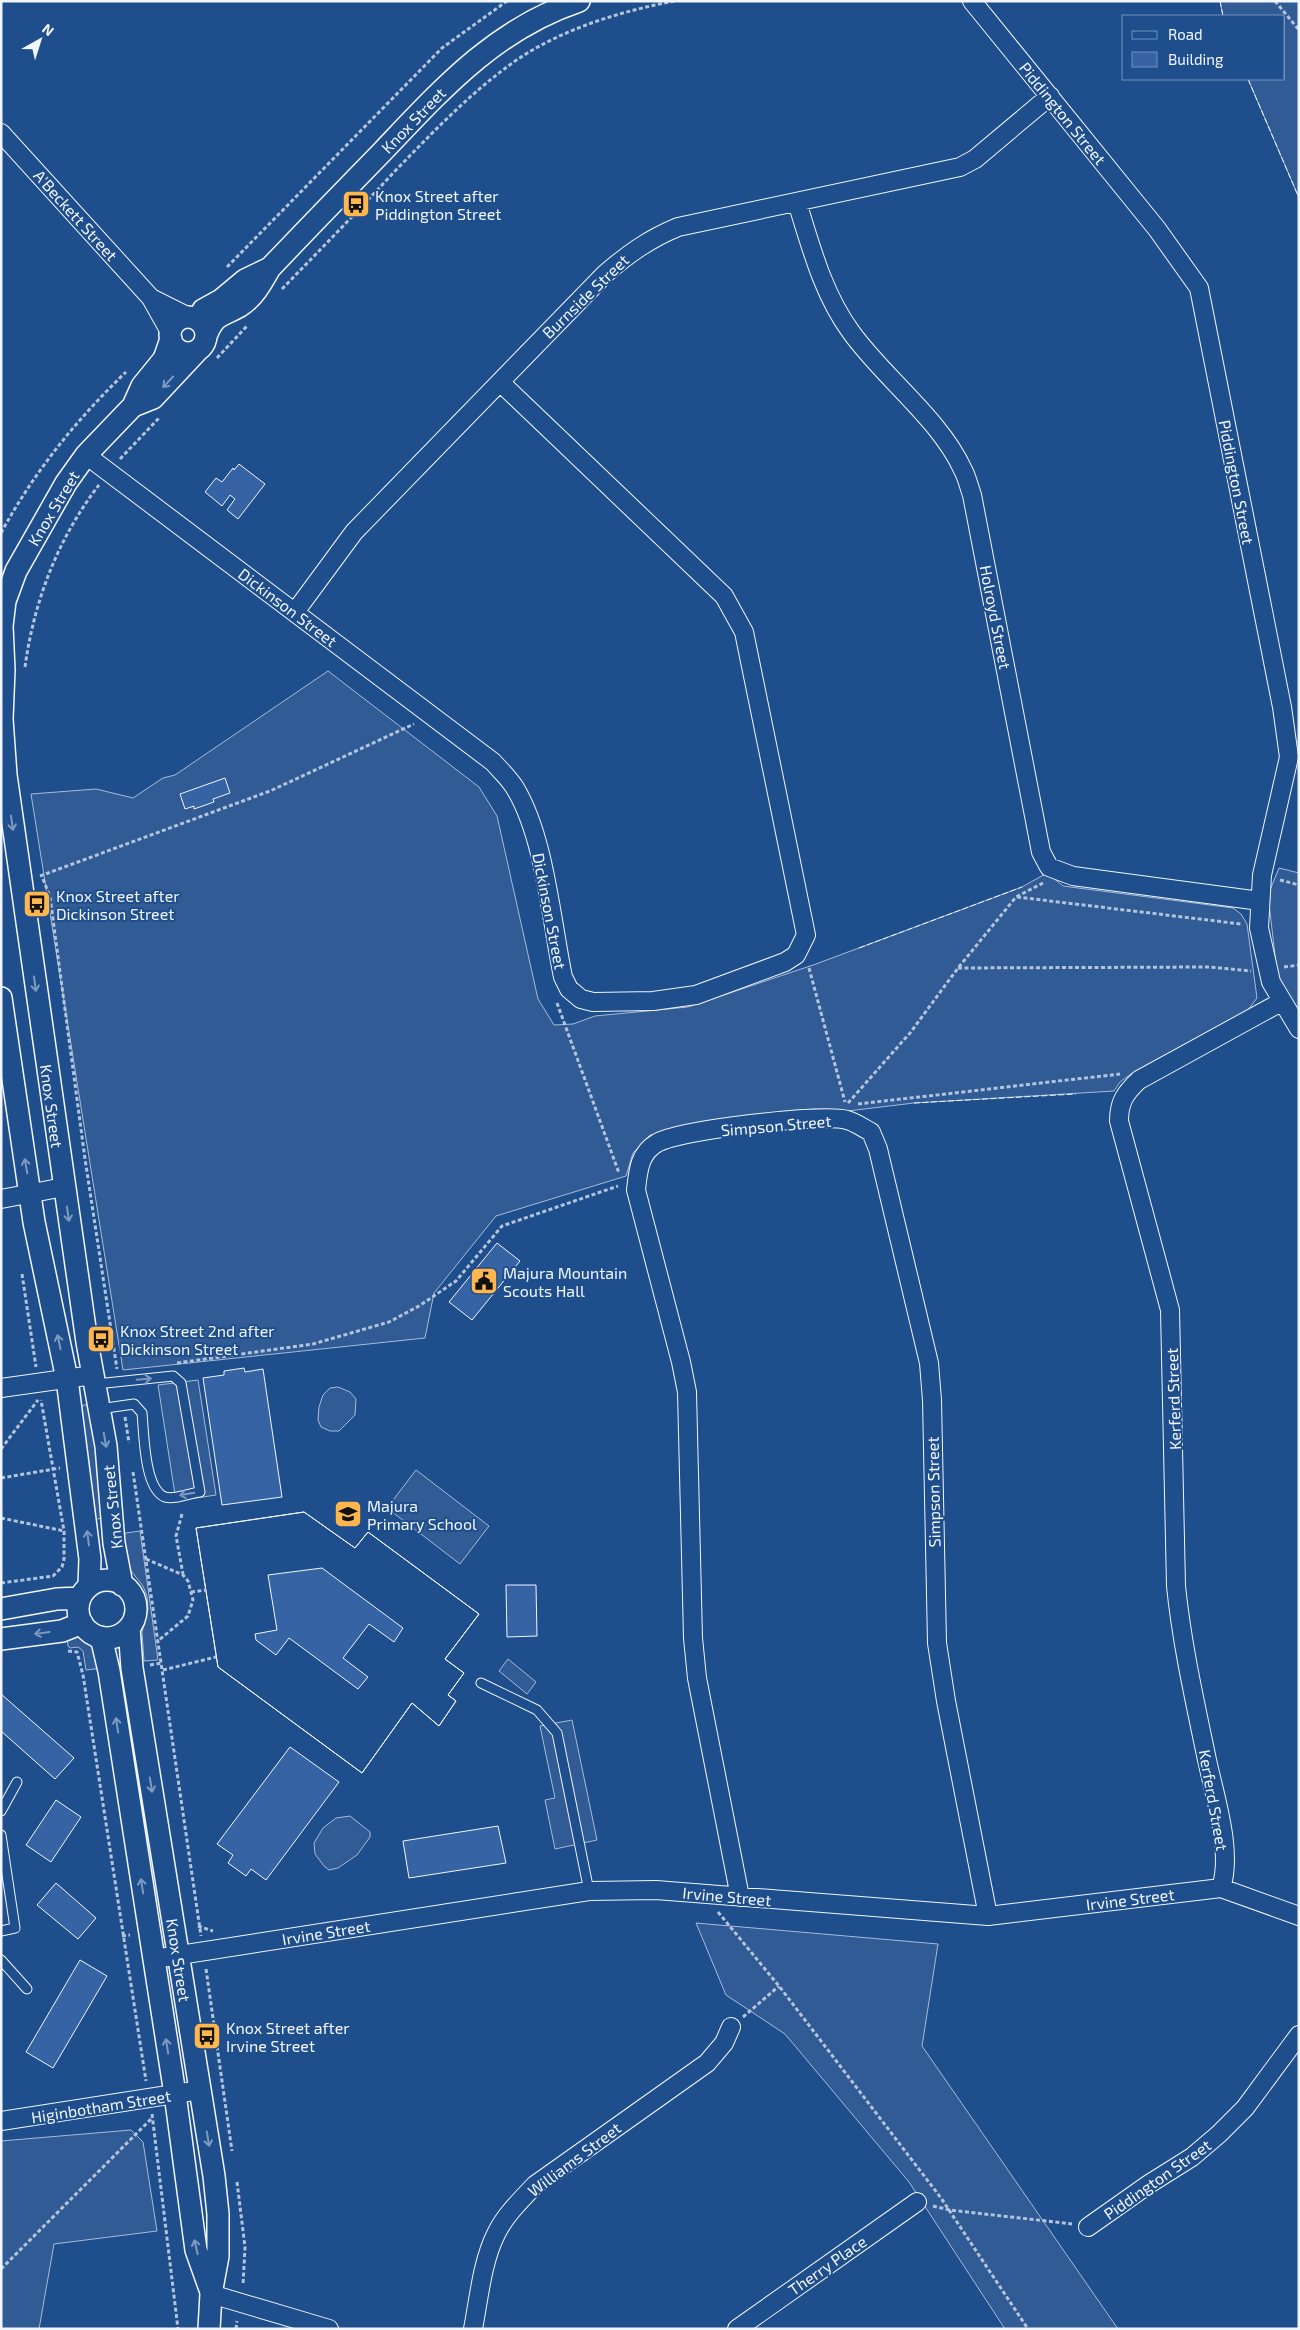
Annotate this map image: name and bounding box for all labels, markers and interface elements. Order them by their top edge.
north arrow [15,15,65,65]
legend [1122,15,1285,80]
text: N [39,20,58,39]
text: Road [1168,25,1203,43]
text: Building [1168,50,1224,68]
street label: Piddington Street [1016,58,1110,168]
street label: Knox Street [377,83,449,157]
street label: A'Beckett Street [30,166,122,264]
place label: Knox Street after Piddington Street [375,186,501,223]
bus stop icon: Knox Street after Piddington Street [341,189,371,219]
street label: Burnside Street [538,250,632,342]
one-way arrow [162,376,174,388]
street label: Piddington Street [1216,418,1258,546]
street label: Knox Street [23,467,83,549]
street label: Holroyd Street [977,563,1015,671]
street label: Dickinson Street [235,564,341,650]
one-way arrow [7,815,17,831]
street label: Dickinson Street [529,851,571,971]
place label: Knox Street after Dickinson Street [56,886,180,923]
bus stop icon: Knox Street after Dickinson Street [22,889,52,919]
one-way arrow [30,976,40,992]
street label: Knox Street [37,1063,67,1149]
street label: Simpson Street [720,1111,832,1139]
one-way arrow [21,1158,31,1174]
one-way arrow [63,1206,73,1222]
place label: Majura Mountain Scouts Hall [503,1263,627,1300]
public building icon: Majura Mountain Scouts Hall [469,1266,499,1296]
place label: Knox Street 2nd after Dickinson Street [120,1321,275,1358]
bus stop icon: Knox Street 2nd after Dickinson Street [86,1324,116,1354]
one-way arrow [54,1335,63,1351]
street label: Kerferd Street [1162,1348,1184,1450]
one-way arrow [136,1374,152,1383]
one-way arrow [100,1432,110,1448]
street label: Simpson Street [923,1436,943,1548]
street label: Knox Street [98,1464,126,1550]
one-way arrow [179,1489,195,1499]
place label: Majura Primary School [367,1496,477,1533]
school or university icon: Majura Primary School [333,1499,363,1529]
one-way arrow [83,1530,93,1546]
one-way arrow [34,1628,50,1638]
one-way arrow [112,1717,122,1733]
street label: Kerferd Street [1196,1748,1232,1852]
one-way arrow [146,1777,156,1793]
one-way arrow [137,1878,147,1894]
street label: Irvine Street [682,1883,772,1909]
street label: Irvine Street [1085,1884,1175,1914]
street label: Irvine Street [281,1916,371,1948]
street label: Knox Street [163,1917,195,2003]
place label: Knox Street after Irvine Street [226,2018,350,2055]
bus stop icon: Knox Street after Irvine Street [192,2021,222,2051]
one-way arrow [162,2039,172,2055]
street label: Higinbotham Street [30,2086,172,2126]
street label: Williams Street [524,2118,624,2200]
one-way arrow [203,2130,213,2146]
street label: Piddington Street [1100,2135,1214,2223]
street label: Therry Place [784,2231,870,2299]
one-way arrow [191,2240,200,2256]

